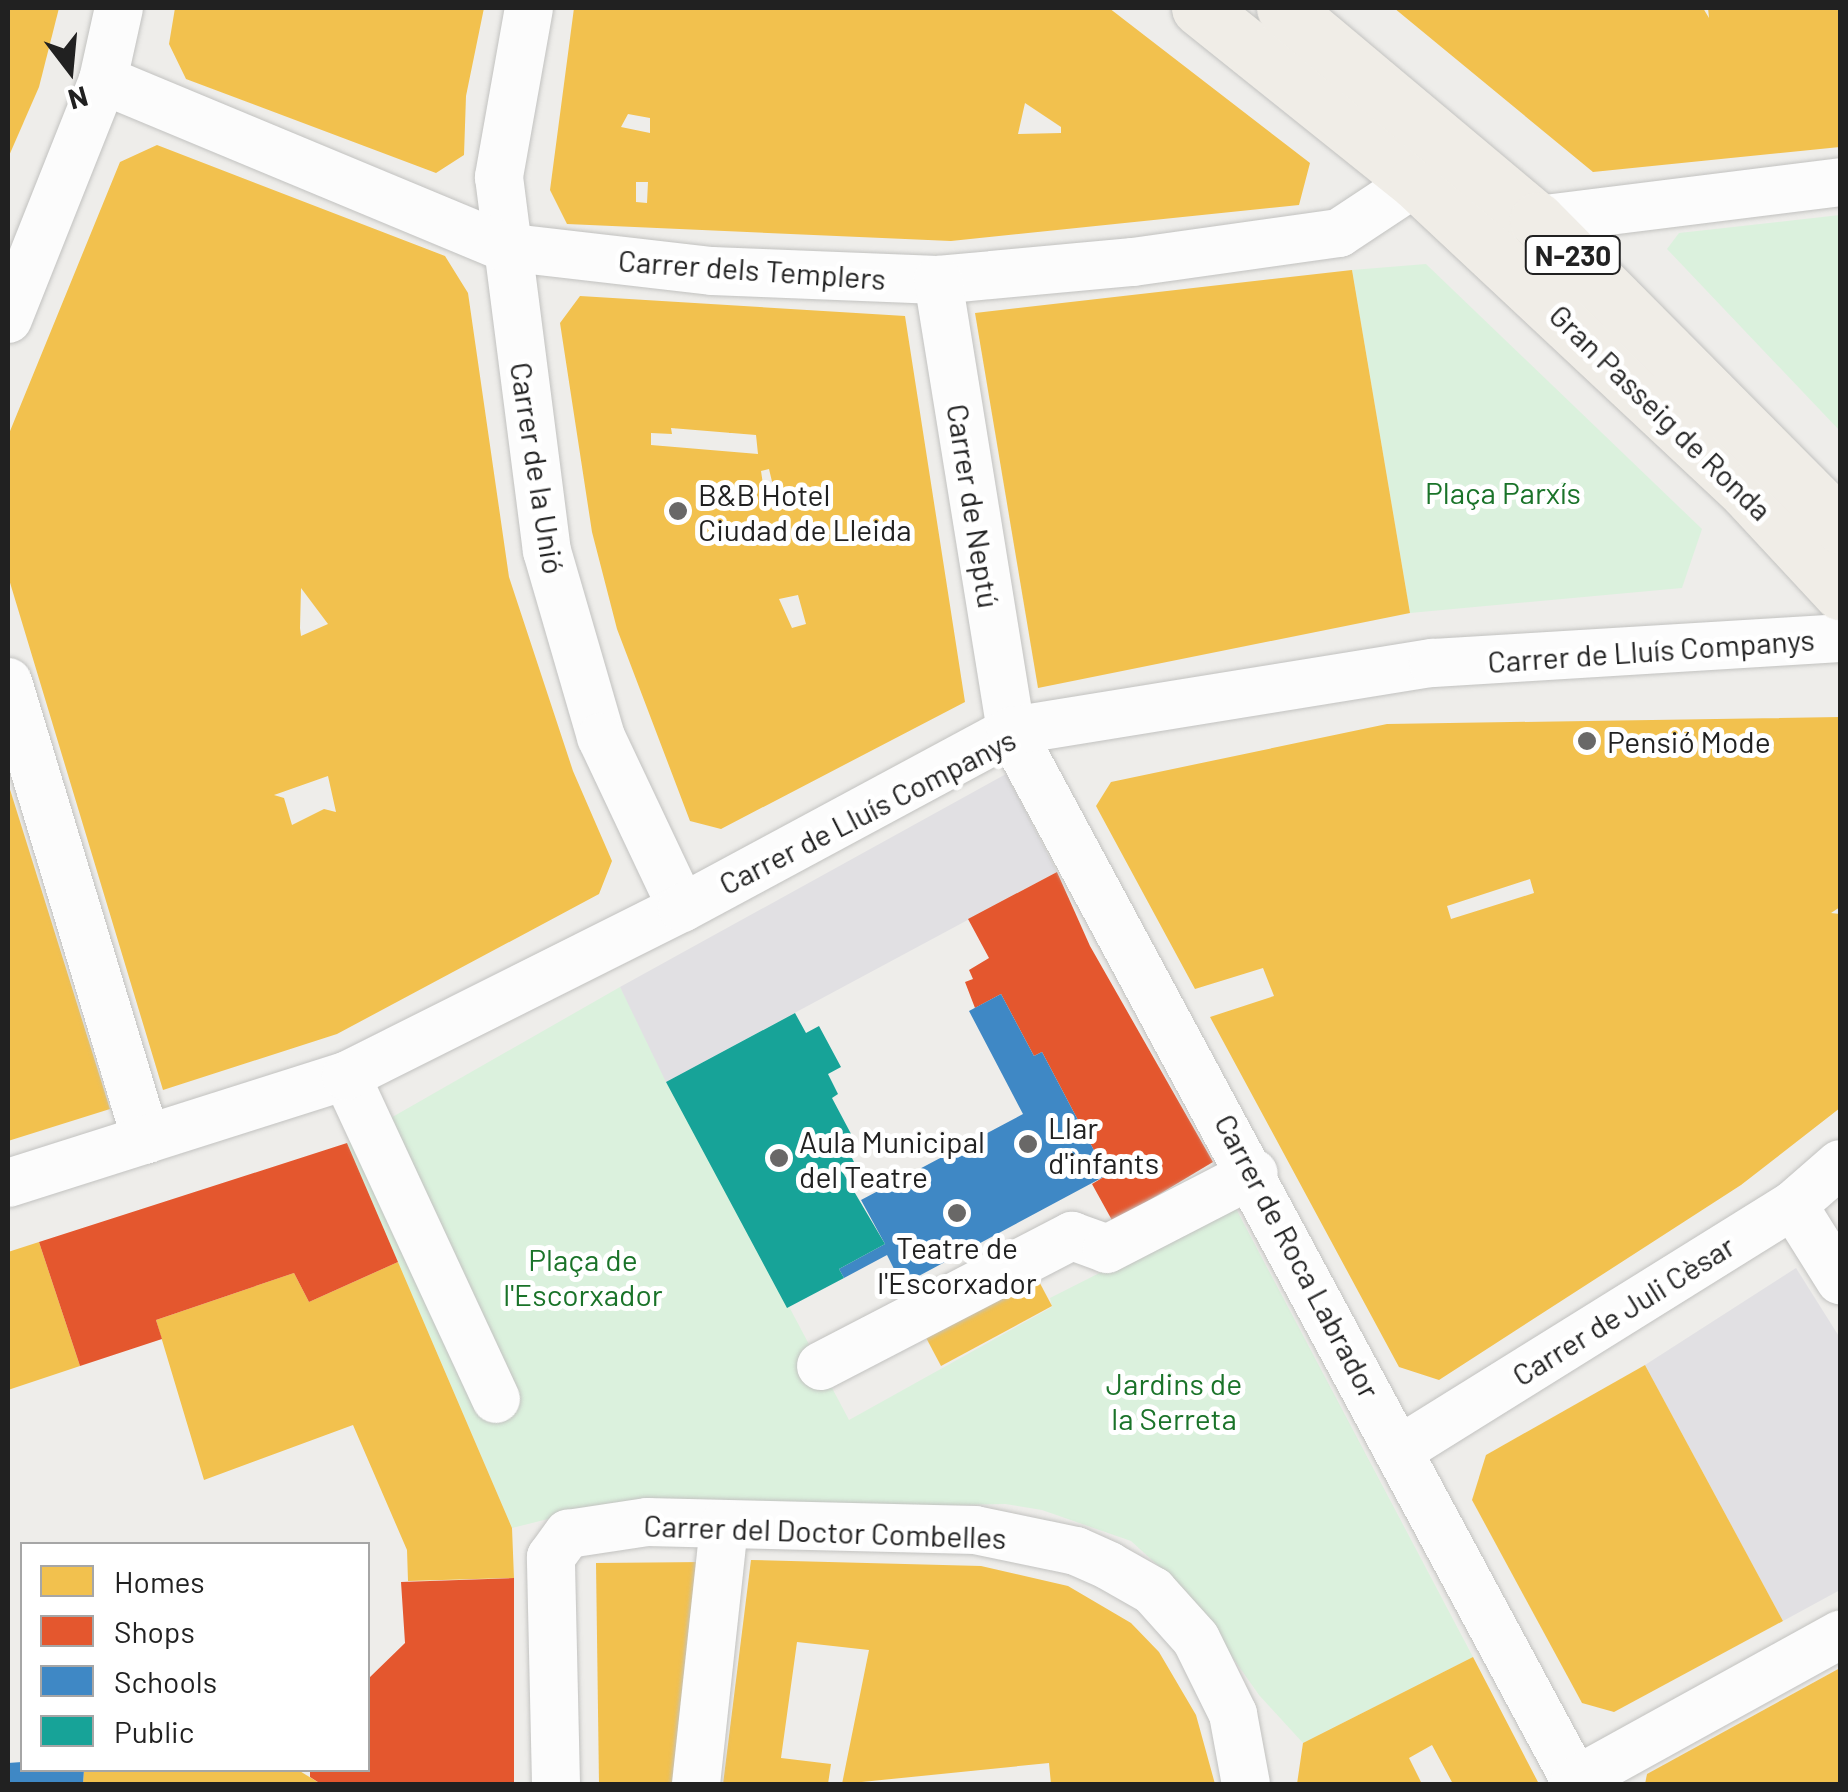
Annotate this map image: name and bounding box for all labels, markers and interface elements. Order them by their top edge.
north arrow [20,20,120,120]
text: N [65,80,92,118]
road number: N-230 [1523,232,1623,278]
street label: Carrer dels Templers [617,242,887,296]
street label: Gran Passeig de Ronda [1543,297,1779,527]
street label: Carrer de la Unió [503,360,573,576]
street label: Carrer de Neptú [940,401,1008,611]
park label: Plaça Parxís [1425,474,1581,510]
place label: B&B Hotel Ciudad de Lleida [698,476,912,546]
marker: B&B Hotel Ciudad de Lleida [667,500,689,522]
street label: Carrer de Lluís Companys [1486,621,1816,679]
street label: Carrer de Lluís Companys [713,721,1021,901]
place label: Pensió Mode [1607,723,1771,759]
marker: Pensió Mode [1576,730,1598,752]
street label: Carrer de Roca Labrador [1208,1108,1388,1404]
place label: Llar d'infants [1048,1109,1159,1180]
place label: Aula Municipal del Teatre [799,1123,985,1194]
marker: Llar d'infants [1017,1133,1039,1155]
marker: Aula Municipal del Teatre [768,1147,790,1169]
marker: Teatre de l'Escorxador [946,1202,968,1224]
street label: Carrer de Juli Cèsar [1505,1227,1741,1393]
place label: Teatre de l'Escorxador [877,1229,1037,1300]
park label: Plaça de l'Escorxador [503,1241,663,1312]
park label: Jardins de la Serreta [1106,1365,1242,1436]
street label: Carrer del Doctor Combelles [643,1507,1007,1555]
legend [20,1542,370,1772]
text: Homes [114,1563,205,1599]
text: Shops [114,1613,195,1649]
text: Schools [114,1663,217,1699]
text: Public [114,1713,194,1749]

